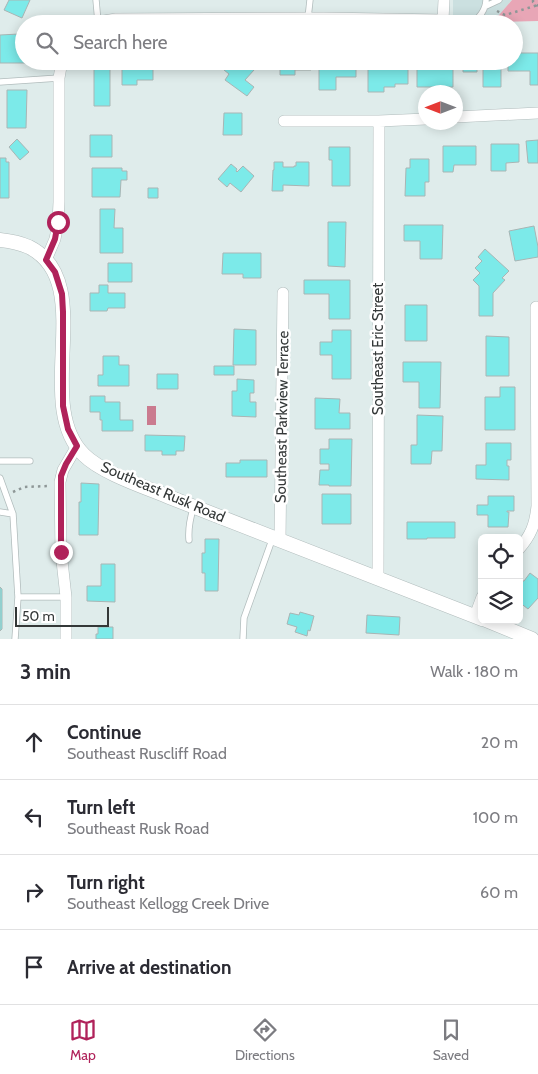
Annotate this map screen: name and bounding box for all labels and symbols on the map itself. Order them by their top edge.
north arrow [418,85,463,130]
route start [47,211,70,234]
street label: Southeast Eric Street [369,283,387,415]
street label: Southeast Parkview Terrace [271,330,293,503]
street label: Southeast Rusk Road [98,458,228,526]
route end [50,541,73,564]
scale bar [15,604,109,627]

